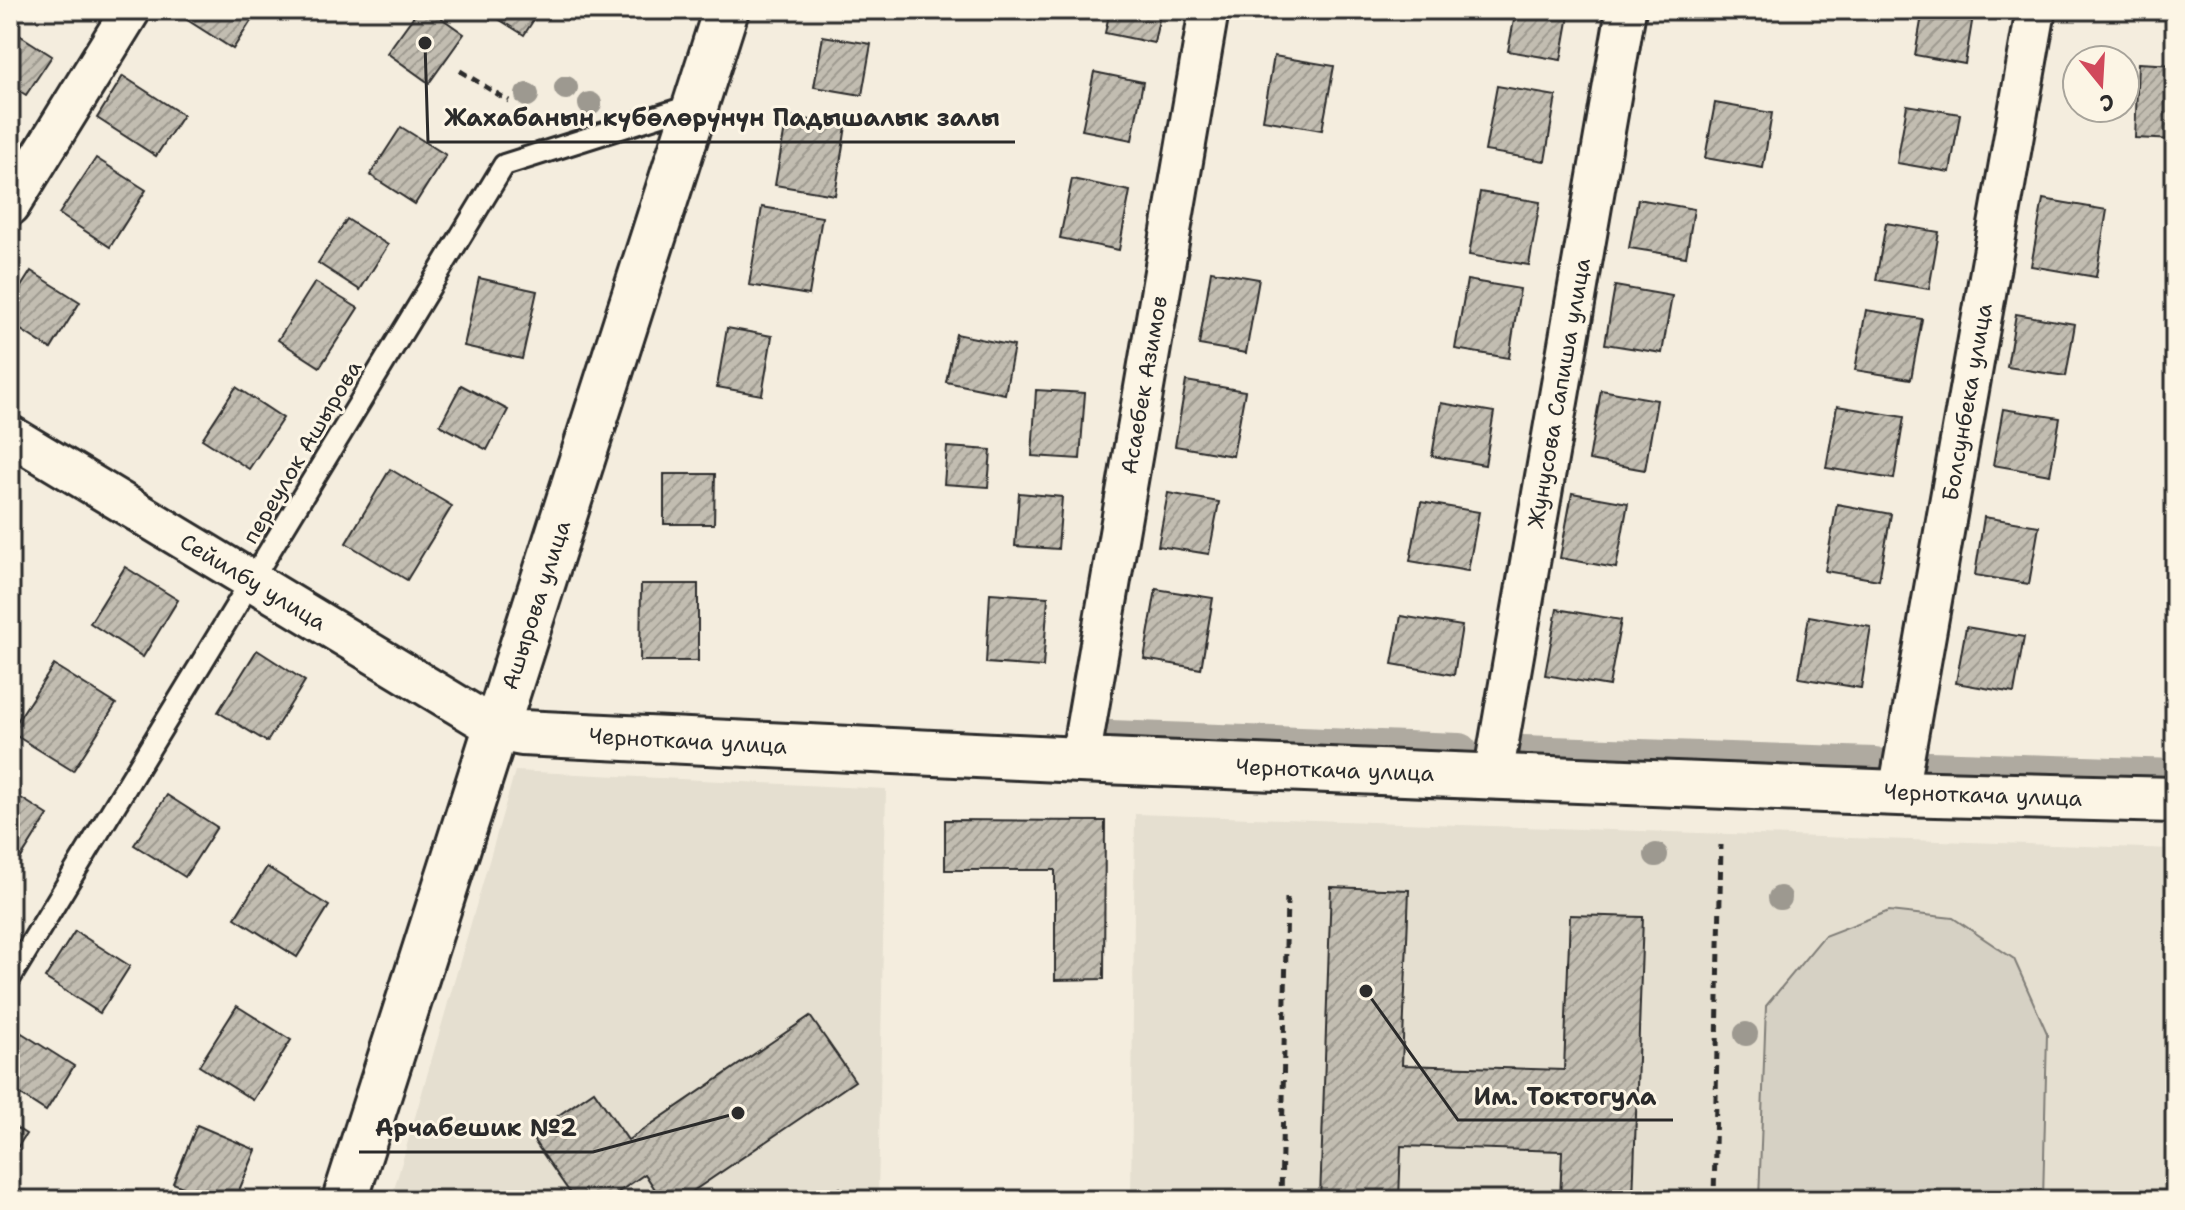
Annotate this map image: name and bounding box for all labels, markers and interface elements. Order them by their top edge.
north arrow [2061,44,2141,124]
text: С [2096,87,2118,118]
callout: Жахабанын күбөлөрүнүн Падышалык залы [428,94,1015,142]
text: Жахабанын күбөлөрүнүн Падышалык залы [444,102,1000,134]
street label: Жунусова Сапиша улица [1521,255,1597,530]
street label: Асаебек Азимов [1114,294,1174,476]
street label: Болсунбека улица [1935,301,1999,503]
street label: переулок Ашырова [236,355,368,549]
street label: Ашырова улица [495,516,577,693]
street label: Сейилбу улица [175,527,332,637]
street label: Черноткача улица [588,721,788,761]
street label: Черноткача улица [1235,752,1435,788]
street label: Черноткача улица [1883,777,2083,813]
callout: Им. Токтогула [1458,1072,1673,1120]
text: Им. Токтогула [1474,1081,1657,1113]
callout: Арчабешик №2 [359,1104,593,1152]
text: Арчабешик №2 [375,1112,577,1144]

